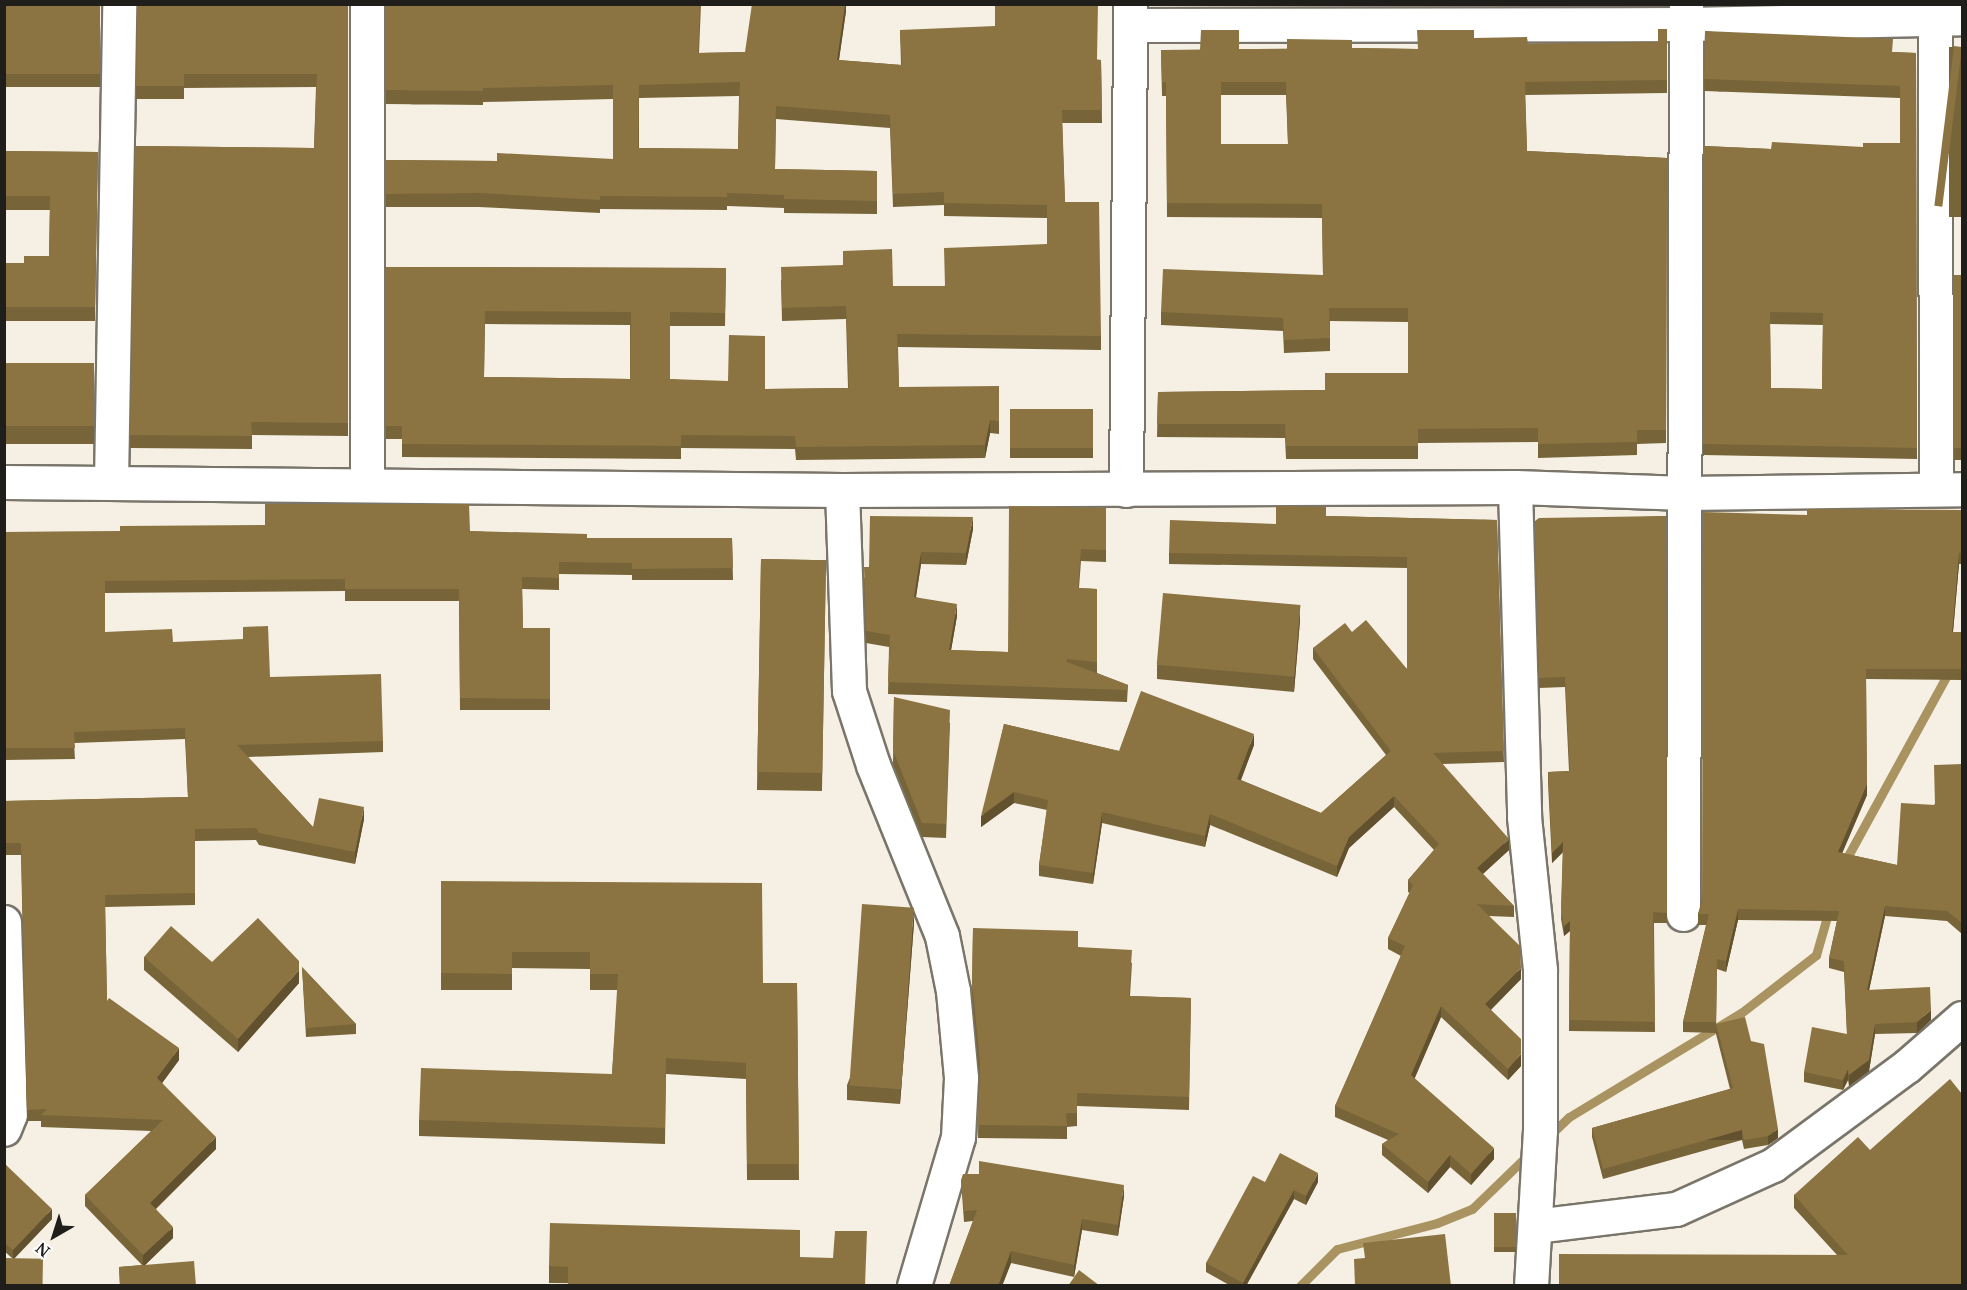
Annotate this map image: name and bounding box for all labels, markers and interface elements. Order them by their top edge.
north arrow [24,1206,84,1266]
text: N [31,1237,55,1263]

